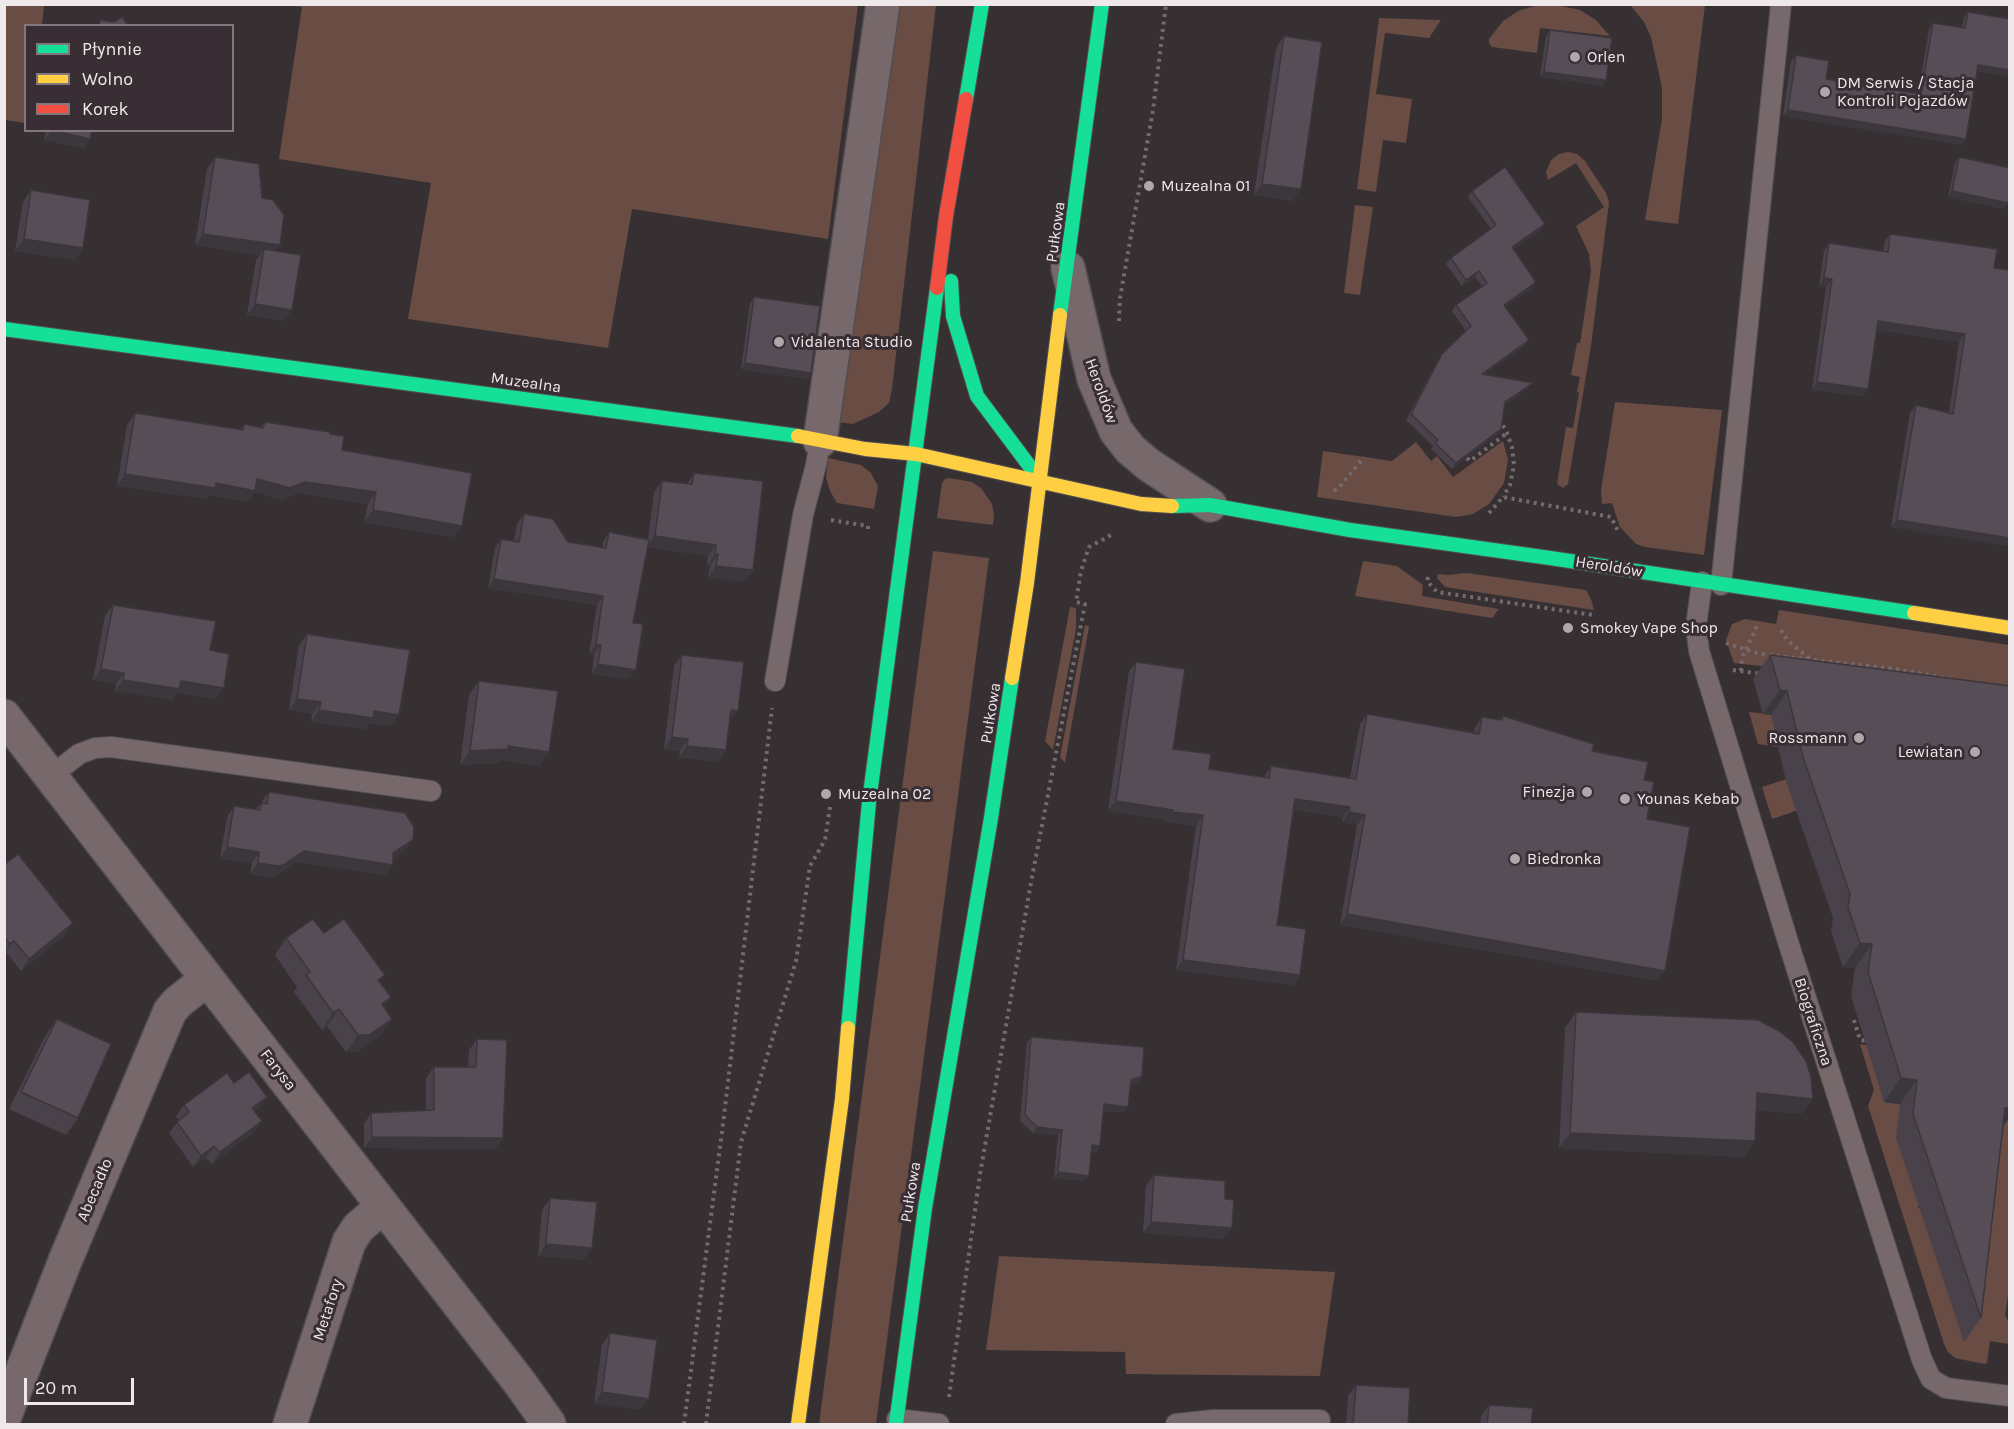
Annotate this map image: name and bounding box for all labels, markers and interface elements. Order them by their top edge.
legend [24,24,234,132]
text: Płynnie [82,38,142,60]
place label: Orlen [1587,47,1625,67]
marker: Orlen [1568,50,1582,64]
text: Wolno [82,68,133,90]
place label: DM Serwis / Stacja Kontroli Pojazdów [1837,73,1974,111]
marker: DM Serwis / Stacja Kontroli Pojazdów [1818,85,1832,99]
text: Korek [82,98,129,120]
place label: Muzealna 01 [1161,176,1250,196]
marker: Muzealna 01 [1142,179,1156,193]
street label: Pułkowa [1042,200,1070,264]
place label: Vidalenta Studio [791,332,912,352]
marker: Vidalenta Studio [772,335,786,349]
street label: Heroldów [1080,356,1122,426]
street label: Muzealna [490,369,562,397]
street label: Heroldów [1574,552,1644,582]
place label: Smokey Vape Shop [1580,618,1718,638]
marker: Smokey Vape Shop [1561,621,1575,635]
street label: Pułkowa [977,681,1005,745]
place label: Rossmann [1769,728,1847,748]
marker: Rossmann [1852,731,1866,745]
place label: Lewiatan [1898,742,1963,762]
marker: Lewiatan [1968,745,1982,759]
place label: Finezja [1523,782,1575,802]
place label: Muzealna 02 [838,784,931,804]
marker: Finezja [1580,785,1594,799]
marker: Muzealna 02 [819,787,833,801]
place label: Younas Kebab [1637,789,1740,809]
marker: Younas Kebab [1618,792,1632,806]
place label: Biedronka [1527,849,1601,869]
marker: Biedronka [1508,852,1522,866]
street label: Biograficzna [1790,975,1836,1069]
street label: Farysa [256,1045,300,1095]
street label: Abecadło [73,1156,117,1224]
street label: Pułkowa [897,1160,925,1224]
street label: Metafory [309,1277,347,1343]
scale bar [27,1366,136,1404]
text: 20 m [35,1377,77,1399]

